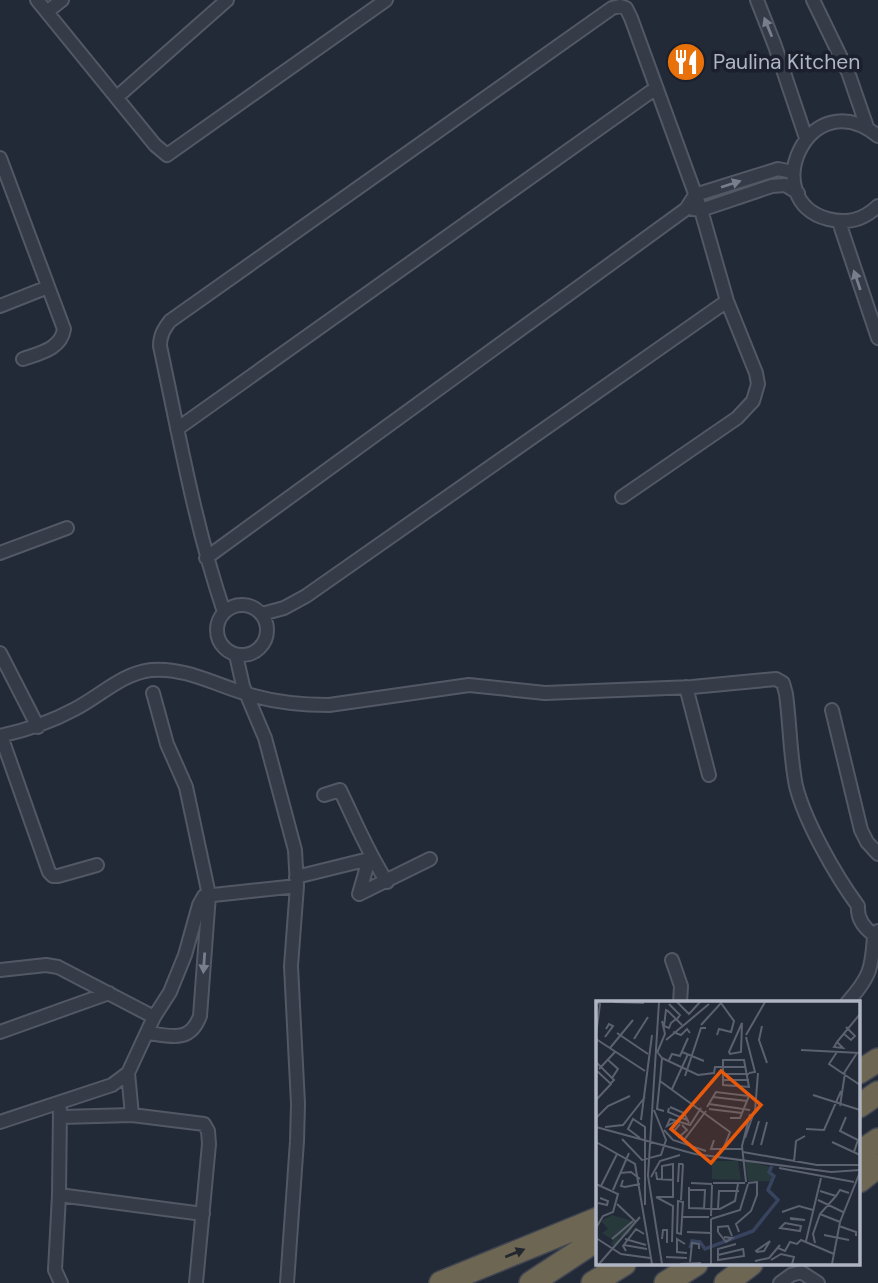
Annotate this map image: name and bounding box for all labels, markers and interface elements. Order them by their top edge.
one-way arrow [762,17,773,38]
restaurant icon: Paulina Kitchen [665,41,707,83]
place label: Paulina Kitchen [713,48,860,76]
one-way arrow [721,178,742,188]
one-way arrow [852,270,862,291]
one-way arrow [198,952,209,974]
inset map [596,1001,860,1266]
one-way arrow [505,1248,526,1259]

